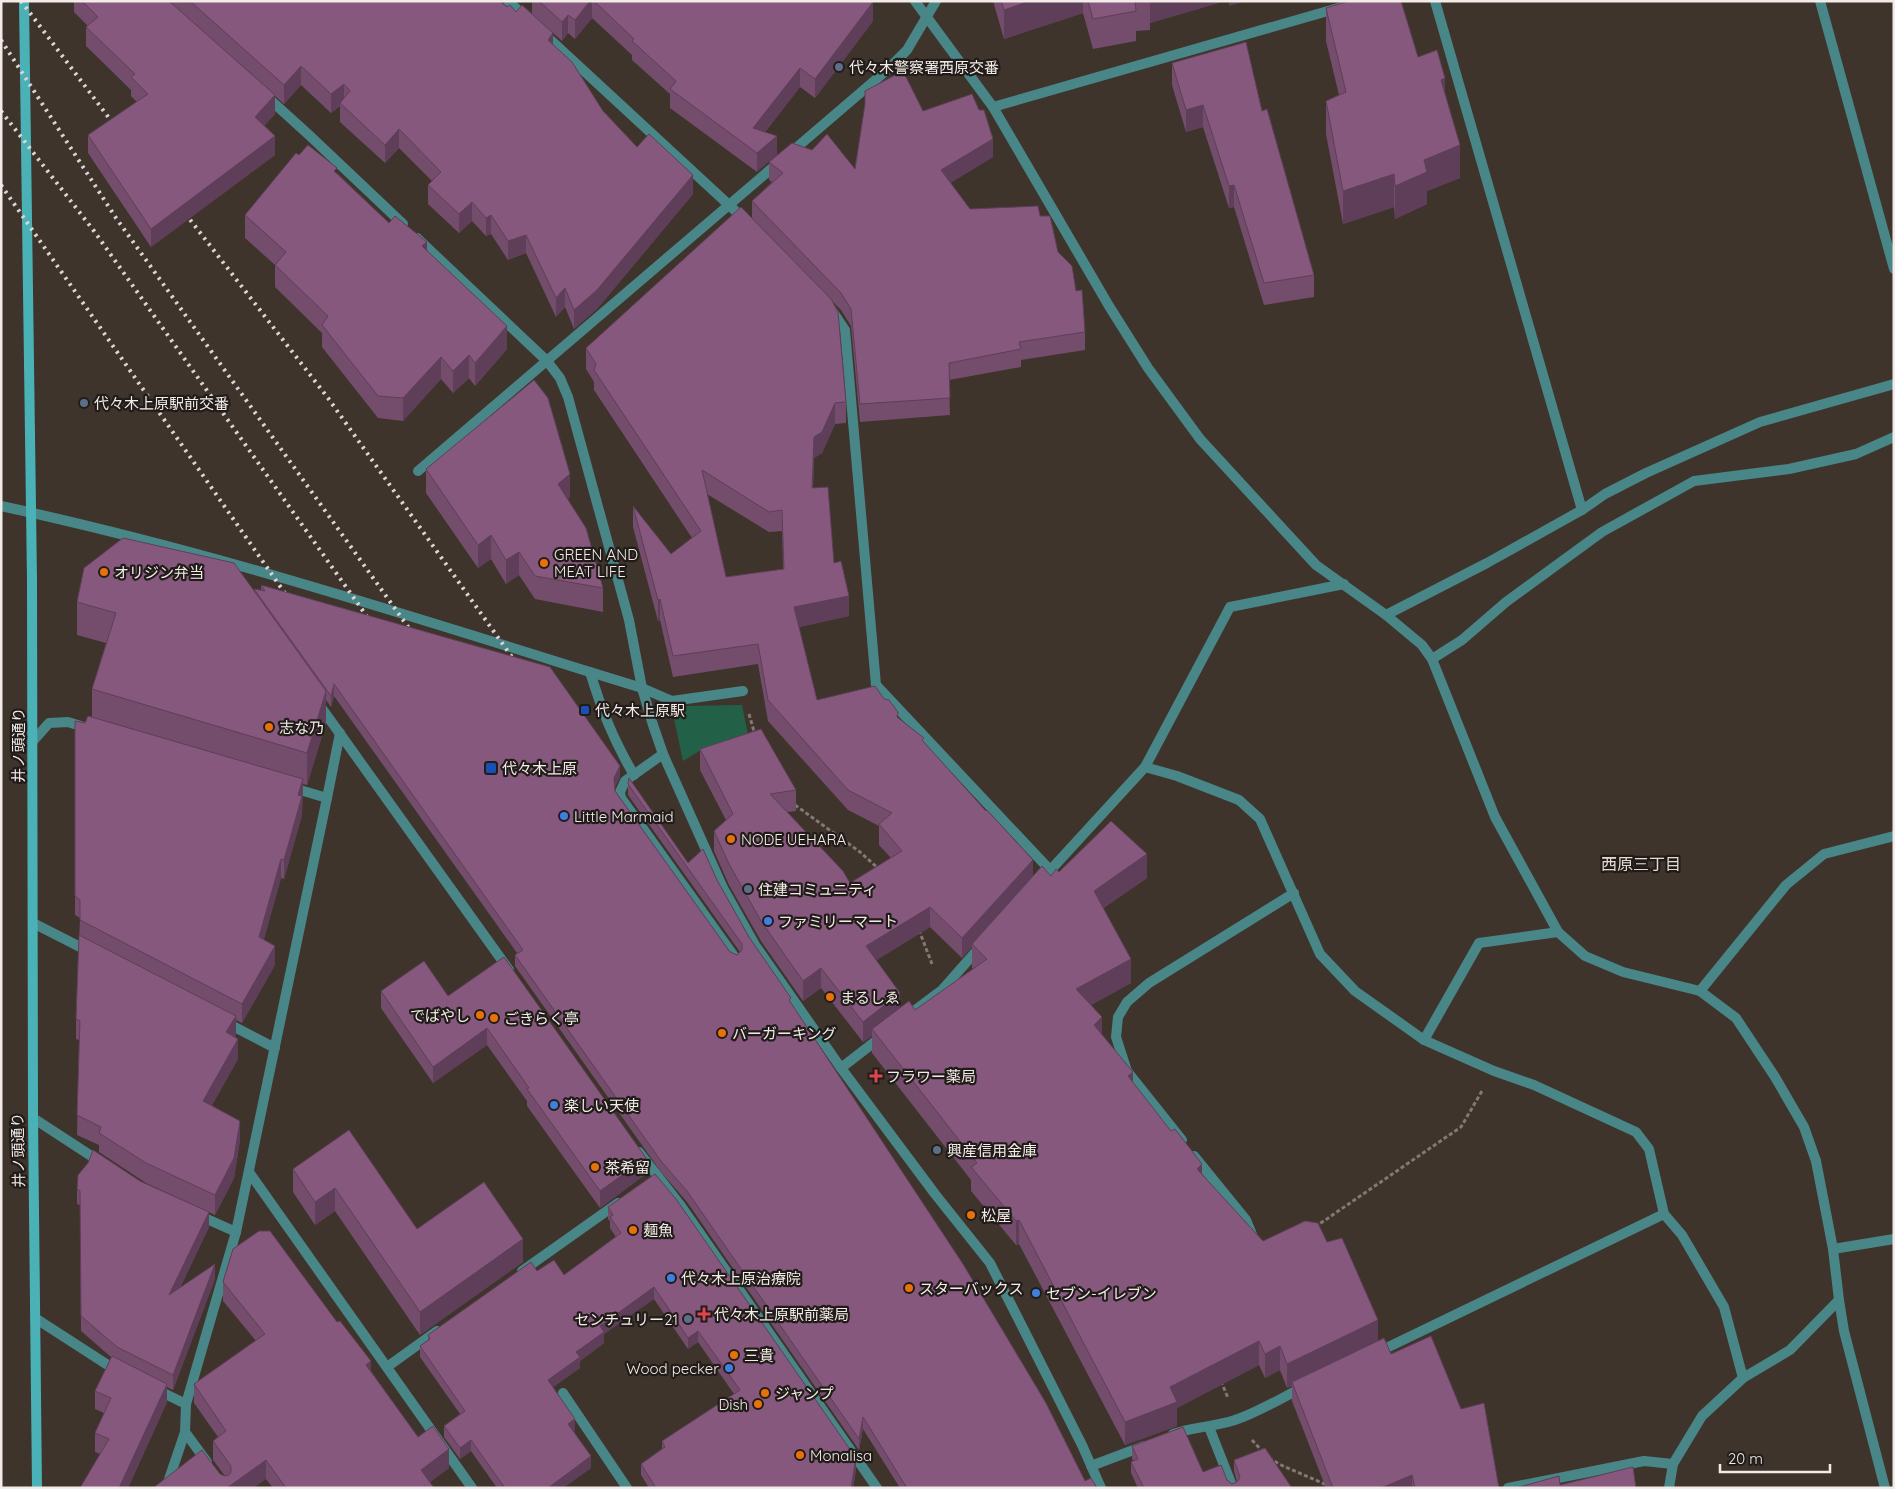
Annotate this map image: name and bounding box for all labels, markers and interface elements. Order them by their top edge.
place label: 代々木警察署西原交番 [849,58,999,77]
marker: 代々木警察署西原交番 [833,61,845,73]
place label: 代々木上原駅前交番 [94,394,229,413]
marker: 代々木上原駅前交番 [78,397,90,409]
place label: GREEN AND MEAT LIFE [554,545,638,581]
marker: GREEN AND MEAT LIFE [538,557,550,569]
place label: オリジン弁当 [114,563,204,582]
marker: オリジン弁当 [98,566,110,578]
place label: 代々木上原駅 [595,701,685,720]
marker: 代々木上原駅 [579,704,591,716]
street label: 井ノ頭通り [9,707,28,783]
place label: 志な乃 [279,718,324,737]
marker: 志な乃 [263,721,275,733]
place label: 代々木上原 [502,759,577,778]
marker: 代々木上原 [484,761,498,775]
place label: Little Marmaid [574,807,674,826]
marker: Little Marmaid [558,810,570,822]
place label: NODE UEHARA [741,830,847,849]
marker: NODE UEHARA [725,833,737,845]
district label: 西原三丁目 [1601,854,1681,874]
place label: 住建コミュニティ [758,880,877,899]
marker: 住建コミュニティ [742,883,754,895]
place label: ファミリーマート [778,912,898,931]
marker: ファミリーマート [762,915,774,927]
place label: まるしゑ [840,988,900,1007]
marker: まるしゑ [824,991,836,1003]
place label: でばやし [410,1006,470,1025]
marker: でばやし [474,1009,486,1021]
place label: ごきらく亭 [504,1009,579,1028]
marker: ごきらく亭 [488,1012,500,1024]
place label: バーガーキング [732,1024,837,1043]
marker: バーガーキング [716,1027,728,1039]
place label: フラワー薬局 [886,1067,976,1086]
marker: フラワー薬局 [870,1070,882,1082]
place label: 楽しい天使 [564,1096,639,1115]
marker: 楽しい天使 [548,1099,560,1111]
street label: 井ノ頭通り [8,1112,28,1188]
place label: 興産信用金庫 [947,1141,1037,1160]
marker: 興産信用金庫 [931,1144,943,1156]
place label: 茶希留 [605,1158,650,1177]
marker: 茶希留 [589,1161,601,1173]
place label: 松屋 [981,1206,1011,1225]
marker: 松屋 [965,1209,977,1221]
place label: 麺魚 [643,1221,673,1240]
marker: 麺魚 [627,1224,639,1236]
place label: 代々木上原治療院 [681,1269,801,1288]
marker: 代々木上原治療院 [665,1272,677,1284]
place label: スターバックス [919,1279,1023,1298]
marker: スターバックス [903,1282,915,1294]
place label: セブン-イレブン [1046,1284,1157,1303]
marker: セブン-イレブン [1030,1287,1042,1299]
place label: 代々木上原駅前薬局 [714,1305,849,1324]
marker: 代々木上原駅前薬局 [698,1308,710,1320]
place label: センチュリー21 [574,1310,678,1329]
marker: センチュリー21 [682,1313,694,1325]
place label: 三貴 [744,1346,774,1365]
marker: 三貴 [728,1349,740,1361]
place label: Wood pecker [626,1359,719,1378]
marker: Wood pecker [723,1362,735,1374]
place label: ジャンプ [775,1384,834,1403]
marker: ジャンプ [759,1387,771,1399]
place label: Dish [718,1395,748,1414]
marker: Dish [752,1398,764,1410]
scale bar [1720,1442,1830,1474]
place label: Monalisa [810,1446,872,1465]
marker: Monalisa [794,1449,806,1461]
text: 20 m [1728,1449,1763,1468]

